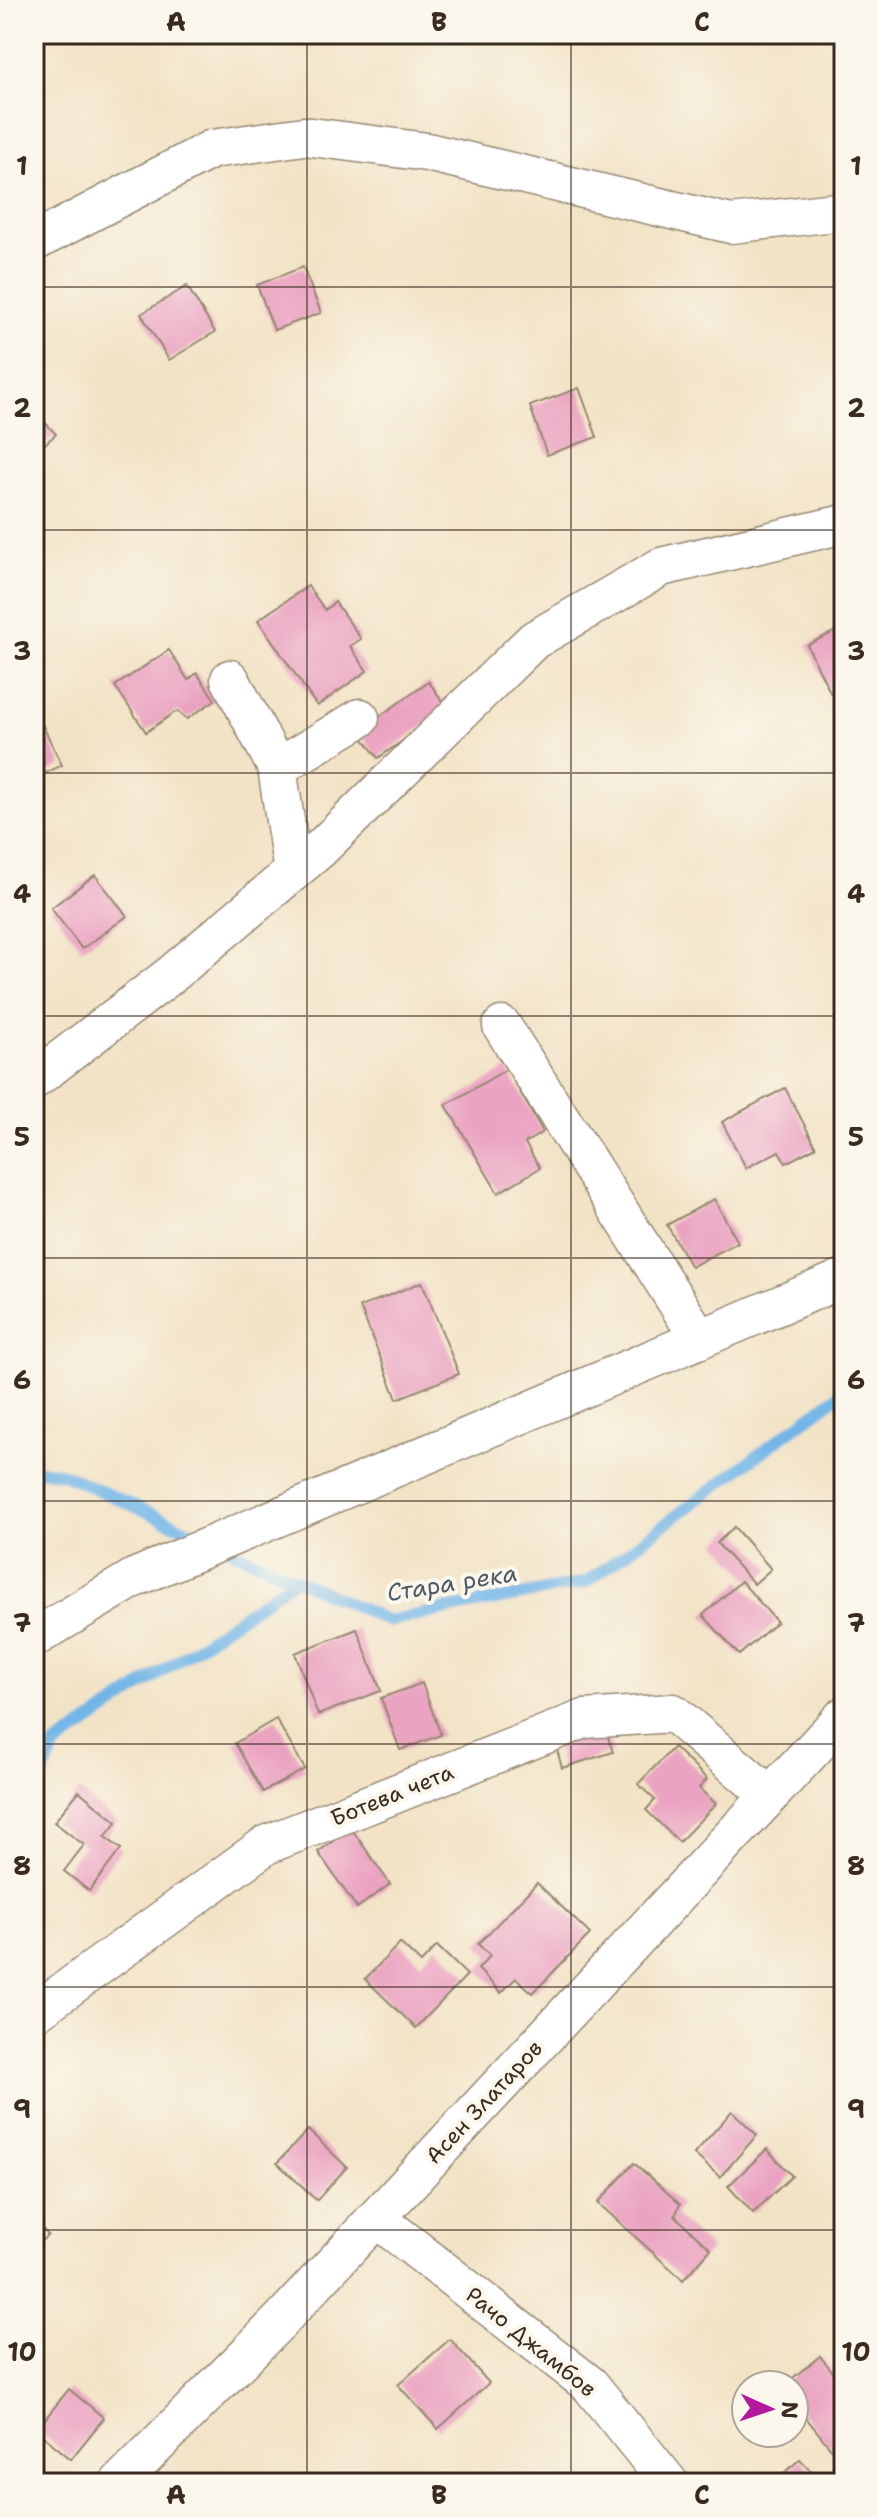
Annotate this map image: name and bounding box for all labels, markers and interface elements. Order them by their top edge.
text: A [166,4,186,39]
text: B [431,4,447,39]
text: C [694,4,710,39]
text: 1 [16,148,28,183]
text: 1 [850,148,862,183]
text: 2 [13,390,31,425]
text: 2 [847,390,865,425]
text: 3 [13,633,31,668]
text: 3 [847,633,865,668]
text: 4 [13,876,31,911]
text: 4 [847,876,865,911]
text: 5 [14,1119,30,1154]
text: 5 [848,1119,864,1154]
text: 6 [13,1362,31,1397]
text: 6 [847,1362,865,1397]
water label: Стара река [385,1557,519,1609]
text: 7 [13,1605,31,1640]
text: 7 [847,1605,865,1640]
street label: Ботева чета [326,1757,458,1833]
text: 8 [13,1848,31,1883]
text: 8 [847,1848,865,1883]
street label: Асен Златаров [419,2034,549,2170]
text: 9 [13,2091,31,2126]
text: 9 [847,2091,865,2126]
street label: Рачо Джамбов [460,2281,602,2403]
text: 10 [7,2334,37,2369]
text: 10 [841,2334,871,2369]
north arrow [730,2369,810,2449]
text: N [775,2401,804,2419]
text: A [166,2477,186,2512]
text: B [431,2477,447,2512]
text: C [694,2477,710,2512]

